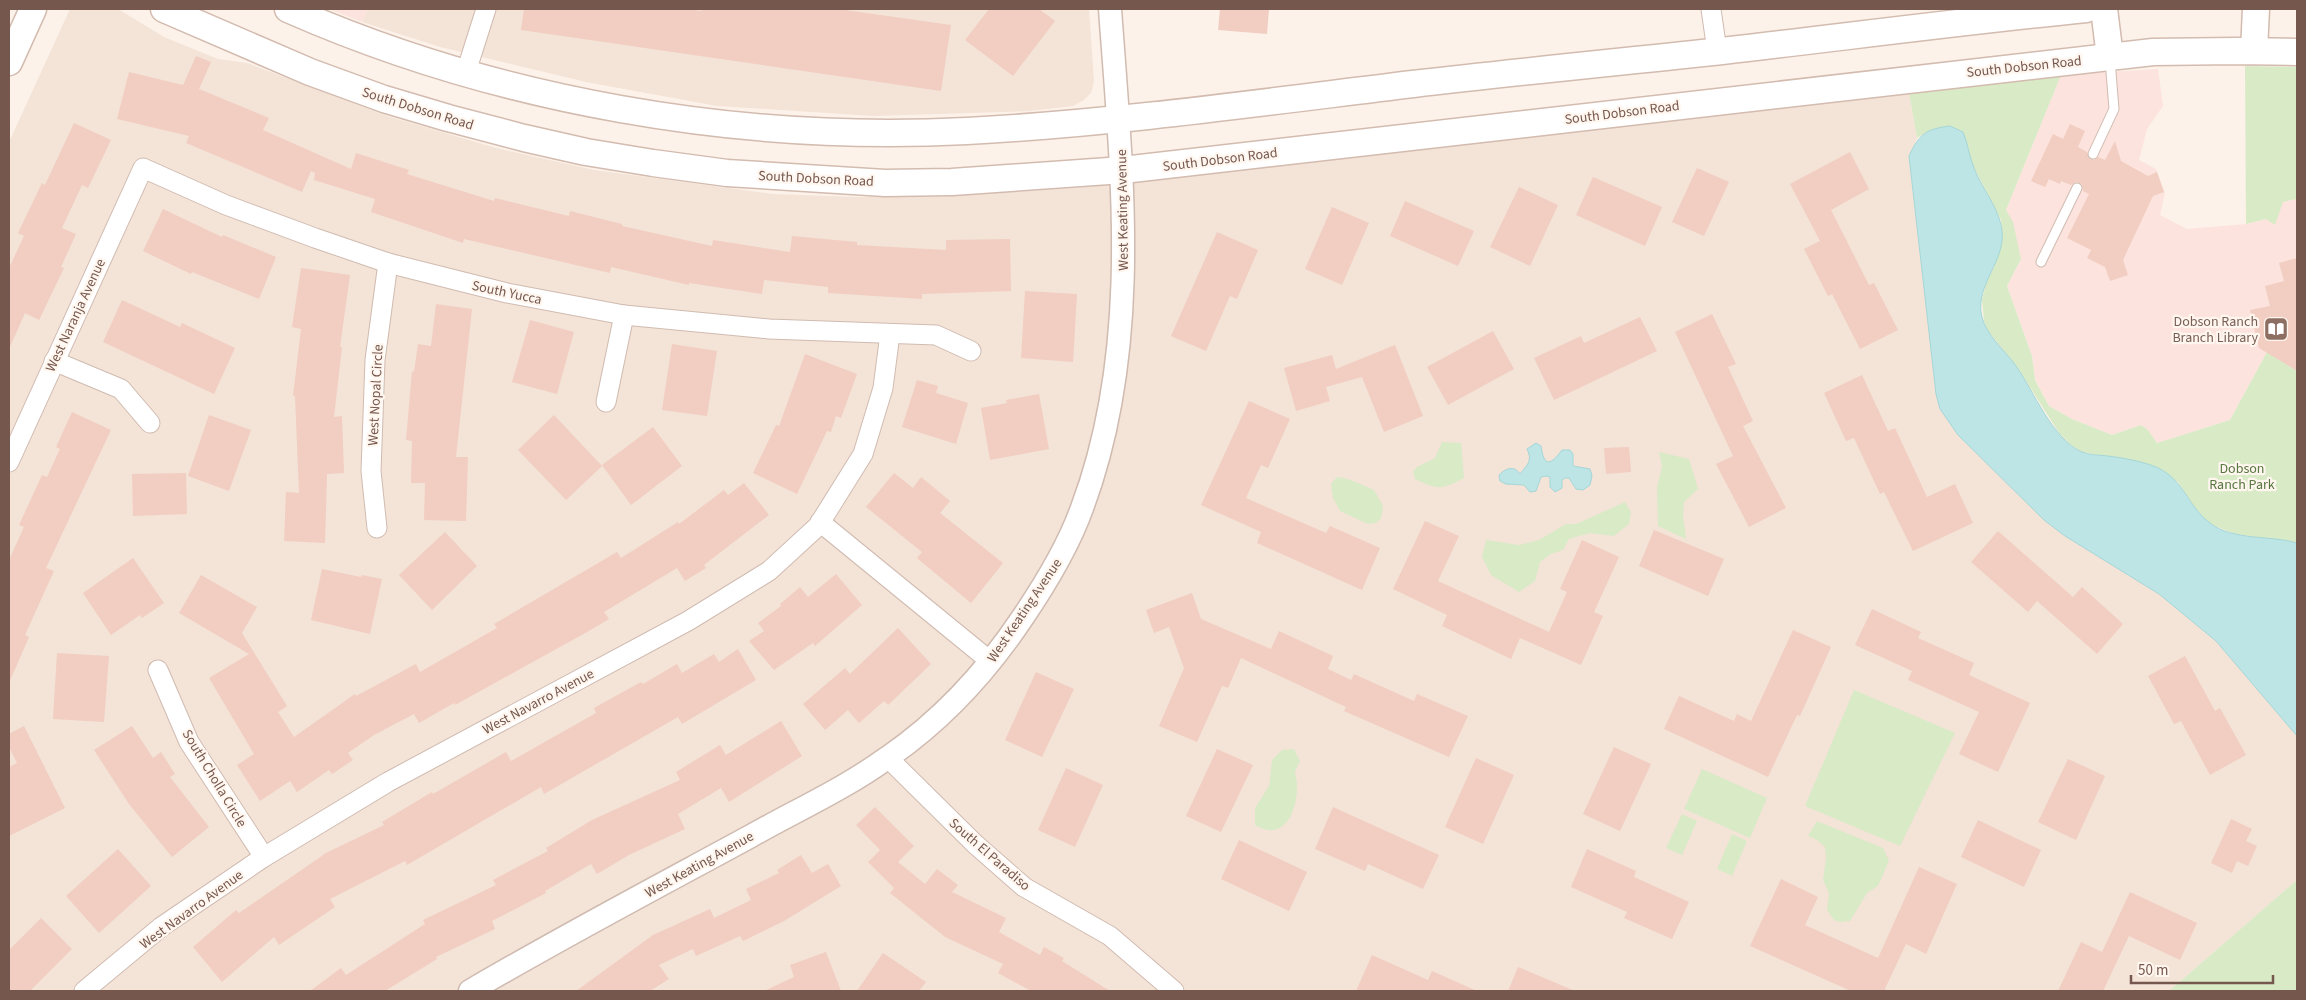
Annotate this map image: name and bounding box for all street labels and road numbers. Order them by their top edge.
street label: South Dobson Road [1966,51,2083,83]
street label: South Dobson Road [359,82,476,135]
street label: South Dobson Road [1563,96,1681,130]
street label: South Dobson Road [1161,143,1279,177]
street label: West Keating Avenue [1112,149,1134,271]
street label: South Dobson Road [758,166,874,192]
street label: West Naranja Avenue [41,255,111,375]
street label: South Yucca [470,276,544,310]
street label: West Nopal Circle [363,344,389,446]
street label: West Keating Avenue [983,555,1067,667]
street label: West Navarro Avenue [479,664,598,740]
street label: South Cholla Circle [177,726,251,831]
street label: South El Paradiso [944,814,1034,896]
street label: West Keating Avenue [641,827,758,903]
street label: West Navarro Avenue [136,865,248,954]

